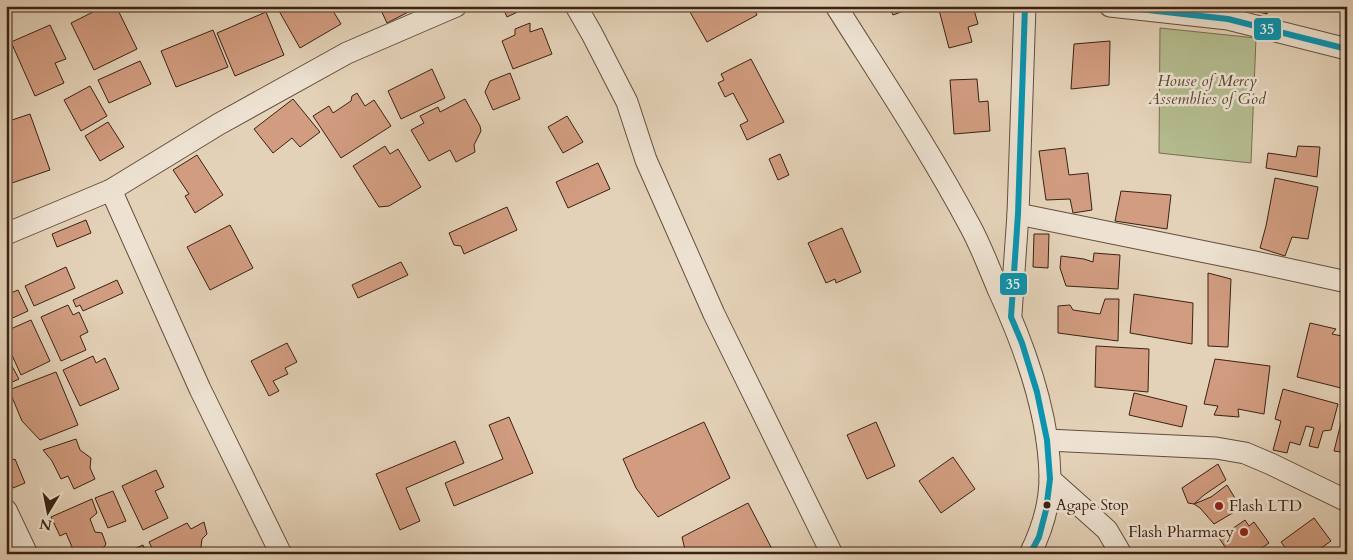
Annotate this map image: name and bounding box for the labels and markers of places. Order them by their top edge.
place label: Agape Stop [1056,495,1129,515]
place label: Flash LTD [1229,495,1302,517]
marker: Agape Stop [1042,500,1052,510]
marker: Flash LTD [1213,500,1225,512]
place label: Flash Pharmacy [1128,521,1235,543]
marker: Flash Pharmacy [1238,526,1250,538]

